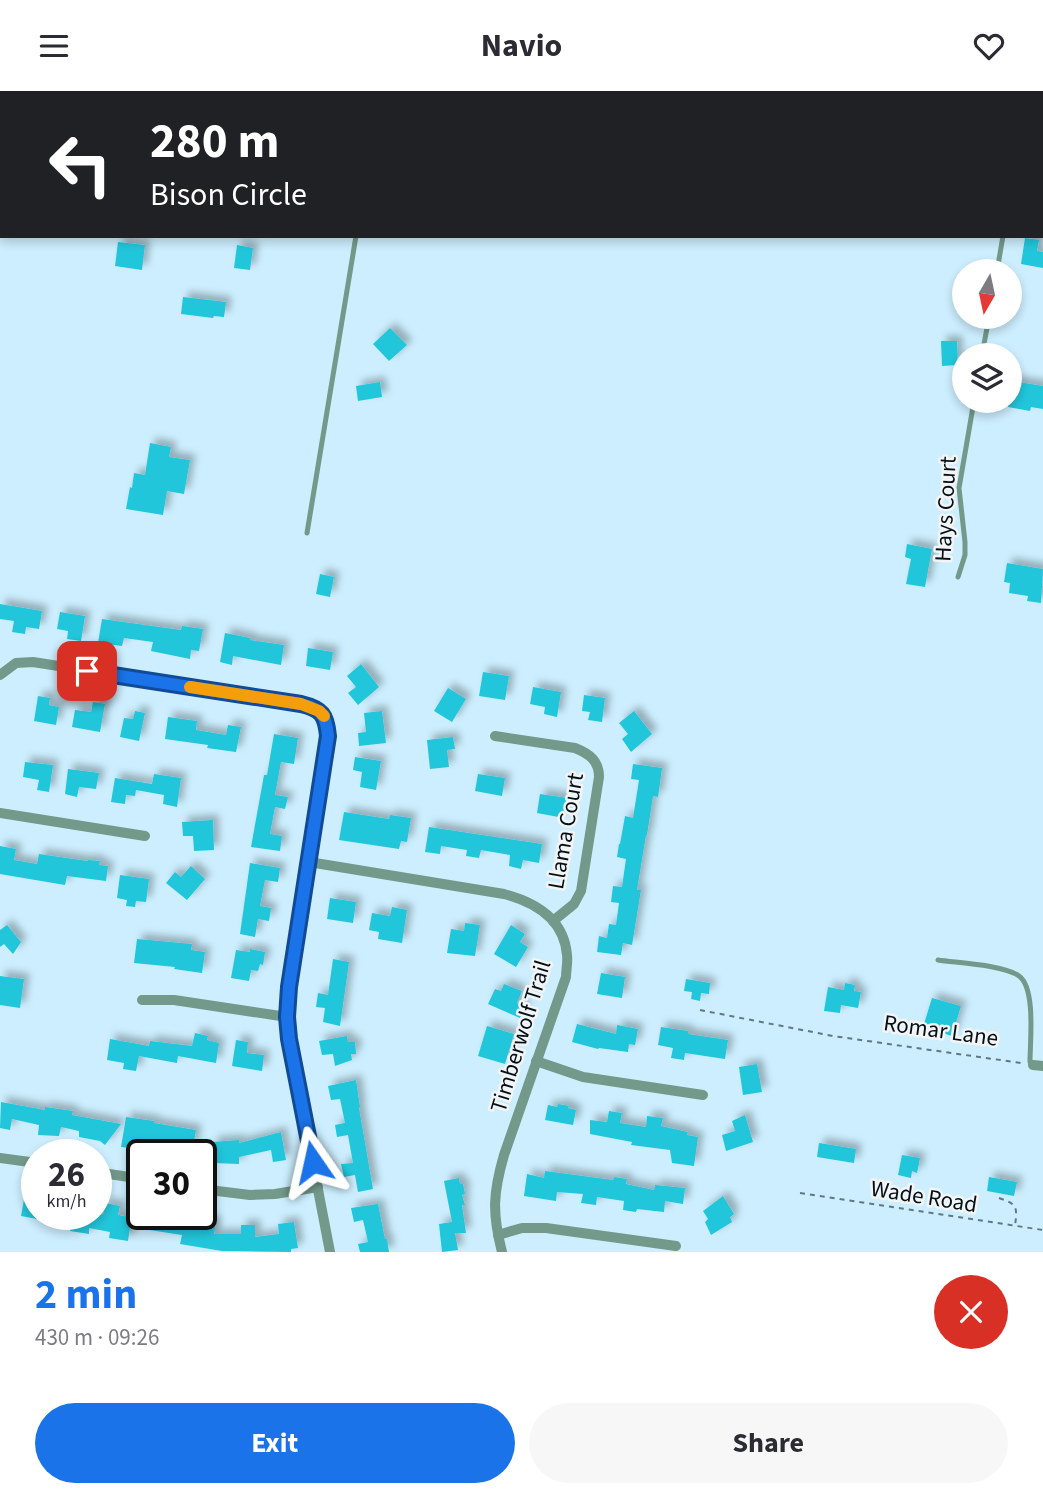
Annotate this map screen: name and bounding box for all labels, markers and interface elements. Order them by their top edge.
text: Navio [481,23,562,69]
icon: menu [35,27,73,65]
icon: heart [970,27,1008,65]
text: 280 m [150,107,279,177]
icon: left [35,119,126,210]
text: Bison Circle [150,172,307,218]
north arrow [952,259,1022,329]
map controls [952,259,1022,413]
button: layers [952,343,1022,413]
street label: Hays Court [926,455,965,563]
pin [57,641,117,701]
icon: arrive [68,652,106,690]
street label: Llama Court [539,770,592,892]
street label: Timberwolf Trail [482,956,559,1116]
street label: Romar Lane [882,1006,1000,1055]
position arrow [276,1125,350,1199]
speed limit sign: 30 [126,1139,217,1230]
text: 26 [48,1150,85,1200]
street label: Wade Road [868,1172,980,1221]
text: km/h [47,1189,86,1214]
text: 2 min [35,1265,137,1325]
button: close [934,1275,1008,1349]
text: 430 m · 09:26 [35,1321,159,1354]
button: Exit [35,1403,515,1483]
button: Share [529,1403,1008,1483]

